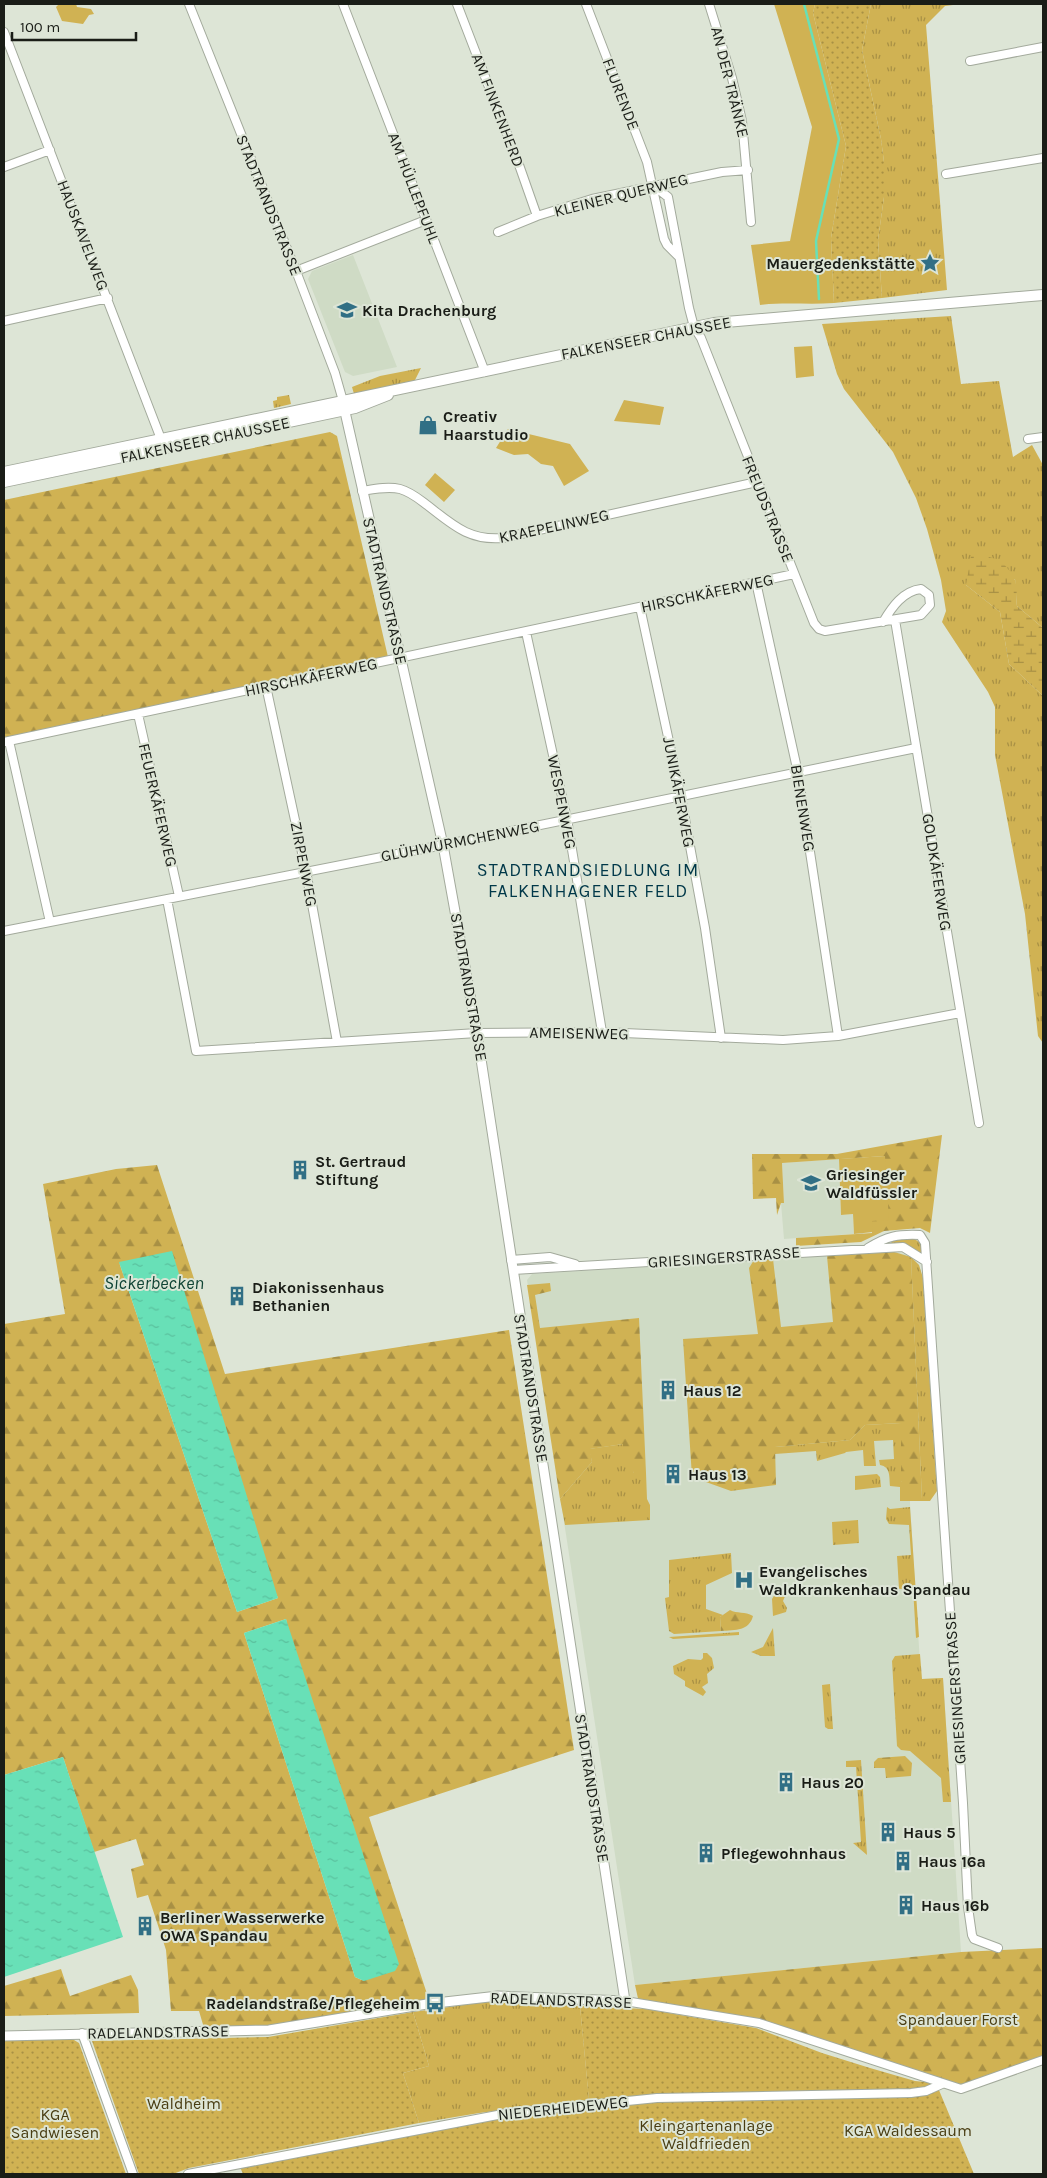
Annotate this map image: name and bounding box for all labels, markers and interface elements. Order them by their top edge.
scale bar [12,10,136,42]
text: 100 m [20,18,60,36]
street label: AN DER TRÄNKE [707,25,753,139]
street label: AM FINKENHERD [468,51,528,169]
street label: FLURENDE [599,55,643,133]
street label: AM HÜLLEPFUHL [384,130,444,247]
street label: STADTRANDSTRASSE [232,132,306,278]
street label: KLEINER QUERWEG [552,169,690,221]
street label: HAUSKAVELWEG [53,177,113,293]
place icon: Mauergedenkstätte [919,252,941,274]
place label: Mauergedenkstätte [766,254,915,273]
school or university icon: Kita Drachenburg [336,299,358,321]
place label: Kita Drachenburg [362,301,496,320]
street label: FALKENSEER CHAUSSEE [560,312,732,364]
place label: Creativ Haarstudio [443,407,528,444]
street label: FALKENSEER CHAUSSEE [119,413,291,467]
shop icon: Creativ Haarstudio [417,414,439,436]
street label: FREUDSTRASSE [738,453,798,565]
street label: KRAEPELINWEG [497,505,611,547]
street label: STADTRANDSTRASSE [359,516,411,666]
street label: HIRSCHKÄFERWEG [639,570,775,616]
street label: HIRSCHKÄFERWEG [243,654,379,700]
street label: JUNIKÄFERWEG [659,735,699,849]
street label: FEUERKÄFERWEG [135,741,181,869]
street label: WESPENWEG [544,753,580,851]
street label: BIENENWEG [787,763,819,853]
street label: GOLDKÄFERWEG [918,812,956,932]
street label: GLÜHWÜRMCHENWEG [379,816,541,866]
street label: ZIRPENWEG [286,820,322,908]
district label: STADTRANDSIEDLUNG IM FALKENHAGENER FELD [477,859,699,902]
street label: STADTRANDSTRASSE [447,911,491,1063]
street label: AMEISENWEG [529,1023,629,1043]
place label: St. Gertraud Stiftung [315,1152,406,1189]
building icon: St. Gertraud Stiftung [289,1159,311,1181]
place label: Griesinger Waldfüssler [826,1165,918,1202]
school or university icon: Griesinger Waldfüssler [800,1172,822,1194]
street label: GRIESINGERSTRASSE [647,1242,801,1272]
water label: Sickerbecken [104,1272,204,1294]
place label: Diakonissenhaus Bethanien [252,1278,384,1315]
building icon: Diakonissenhaus Bethanien [226,1285,248,1307]
street label: STADTRANDSTRASSE [510,1312,552,1464]
building icon: Haus 12 [657,1379,679,1401]
place label: Haus 12 [683,1381,742,1400]
building icon: Haus 13 [662,1463,684,1485]
place label: Haus 13 [688,1465,747,1484]
place label: Evangelisches Waldkrankenhaus Spandau [759,1562,971,1599]
hospital icon: Evangelisches Waldkrankenhaus Spandau [733,1569,755,1591]
street label: GRIESINGERSTRASSE [940,1611,970,1765]
street label: STADTRANDSTRASSE [571,1712,613,1864]
building icon: Haus 20 [775,1771,797,1793]
place label: Haus 20 [801,1773,864,1792]
building icon: Haus 5 [877,1821,899,1843]
place label: Haus 5 [903,1823,955,1842]
building icon: Pflegewohnhaus [695,1842,717,1864]
place label: Pflegewohnhaus [721,1844,846,1863]
building icon: Haus 16a [892,1850,914,1872]
place label: Haus 16a [918,1852,986,1871]
building icon: Haus 16b [895,1894,917,1916]
place label: Haus 16b [921,1896,990,1915]
place label: Berliner Wasserwerke OWA Spandau [160,1908,324,1945]
building icon: Berliner Wasserwerke OWA Spandau [134,1915,156,1937]
street label: RADELANDSTRASSE [490,1988,632,2012]
bus stop icon: Radelandstraße/Pflegeheim [424,1992,446,2014]
place label: Radelandstraße/Pflegeheim [206,1994,420,2013]
park label: Spandauer Forst [898,2010,1018,2029]
street label: RADELANDSTRASSE [87,2021,229,2043]
street label: NIEDERHEIDEWEG [497,2092,629,2124]
park label: Waldheim [147,2094,221,2113]
park label: KGA Sandwiesen [11,2105,99,2142]
park label: Kleingartenanlage Waldfrieden [639,2116,773,2153]
park label: KGA Waldessaum [844,2121,972,2140]

